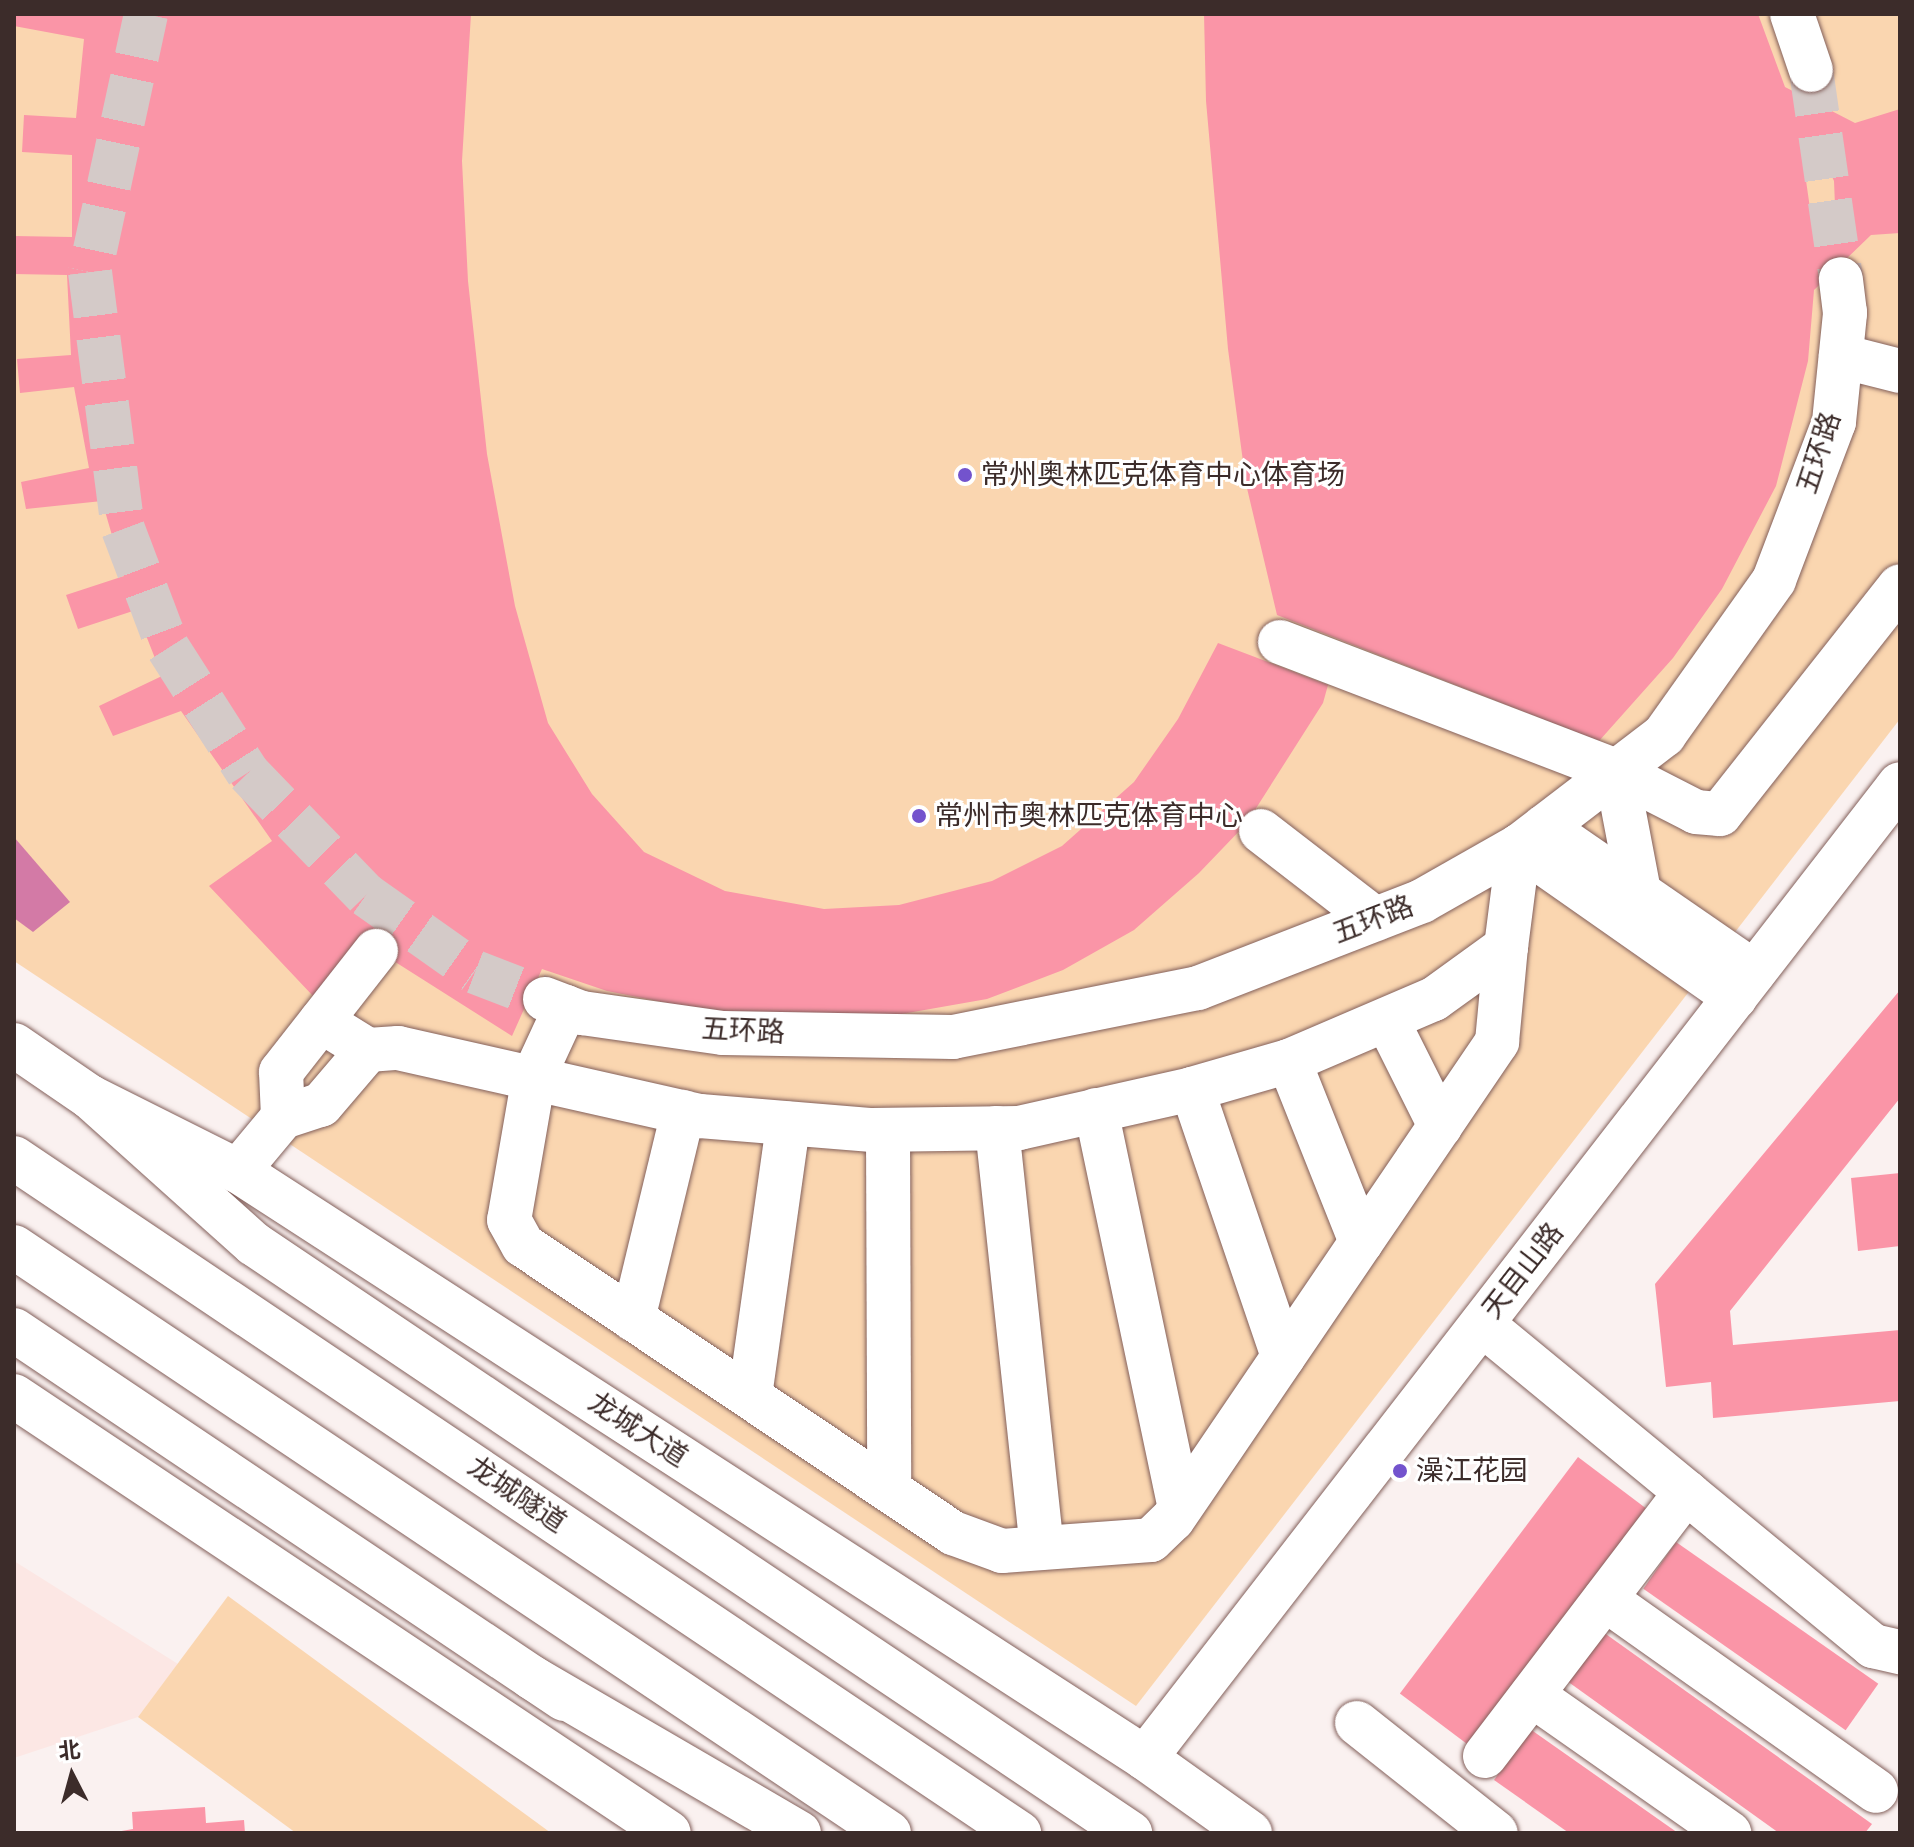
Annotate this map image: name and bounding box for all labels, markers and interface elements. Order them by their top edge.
street label: 五环路 [1790,408,1848,498]
place label: 常州奥林匹克体育中心体育场 [981,458,1345,492]
marker: 常州奥林匹克体育中心体育场 [956,466,974,484]
place label: 常州市奥林匹克体育中心 [935,799,1243,833]
marker: 常州市奥林匹克体育中心 [910,807,928,825]
street label: 五环路 [1328,889,1418,951]
street label: 五环路 [700,1012,786,1050]
street label: 天目山路 [1475,1217,1571,1325]
street label: 龙城大道 [582,1385,694,1475]
street label: 龙城隧道 [461,1450,573,1540]
place label: 澡江花园 [1416,1454,1528,1488]
marker: 澡江花园 [1391,1462,1409,1480]
north arrow [32,1735,112,1815]
text: 北 [57,1736,82,1765]

